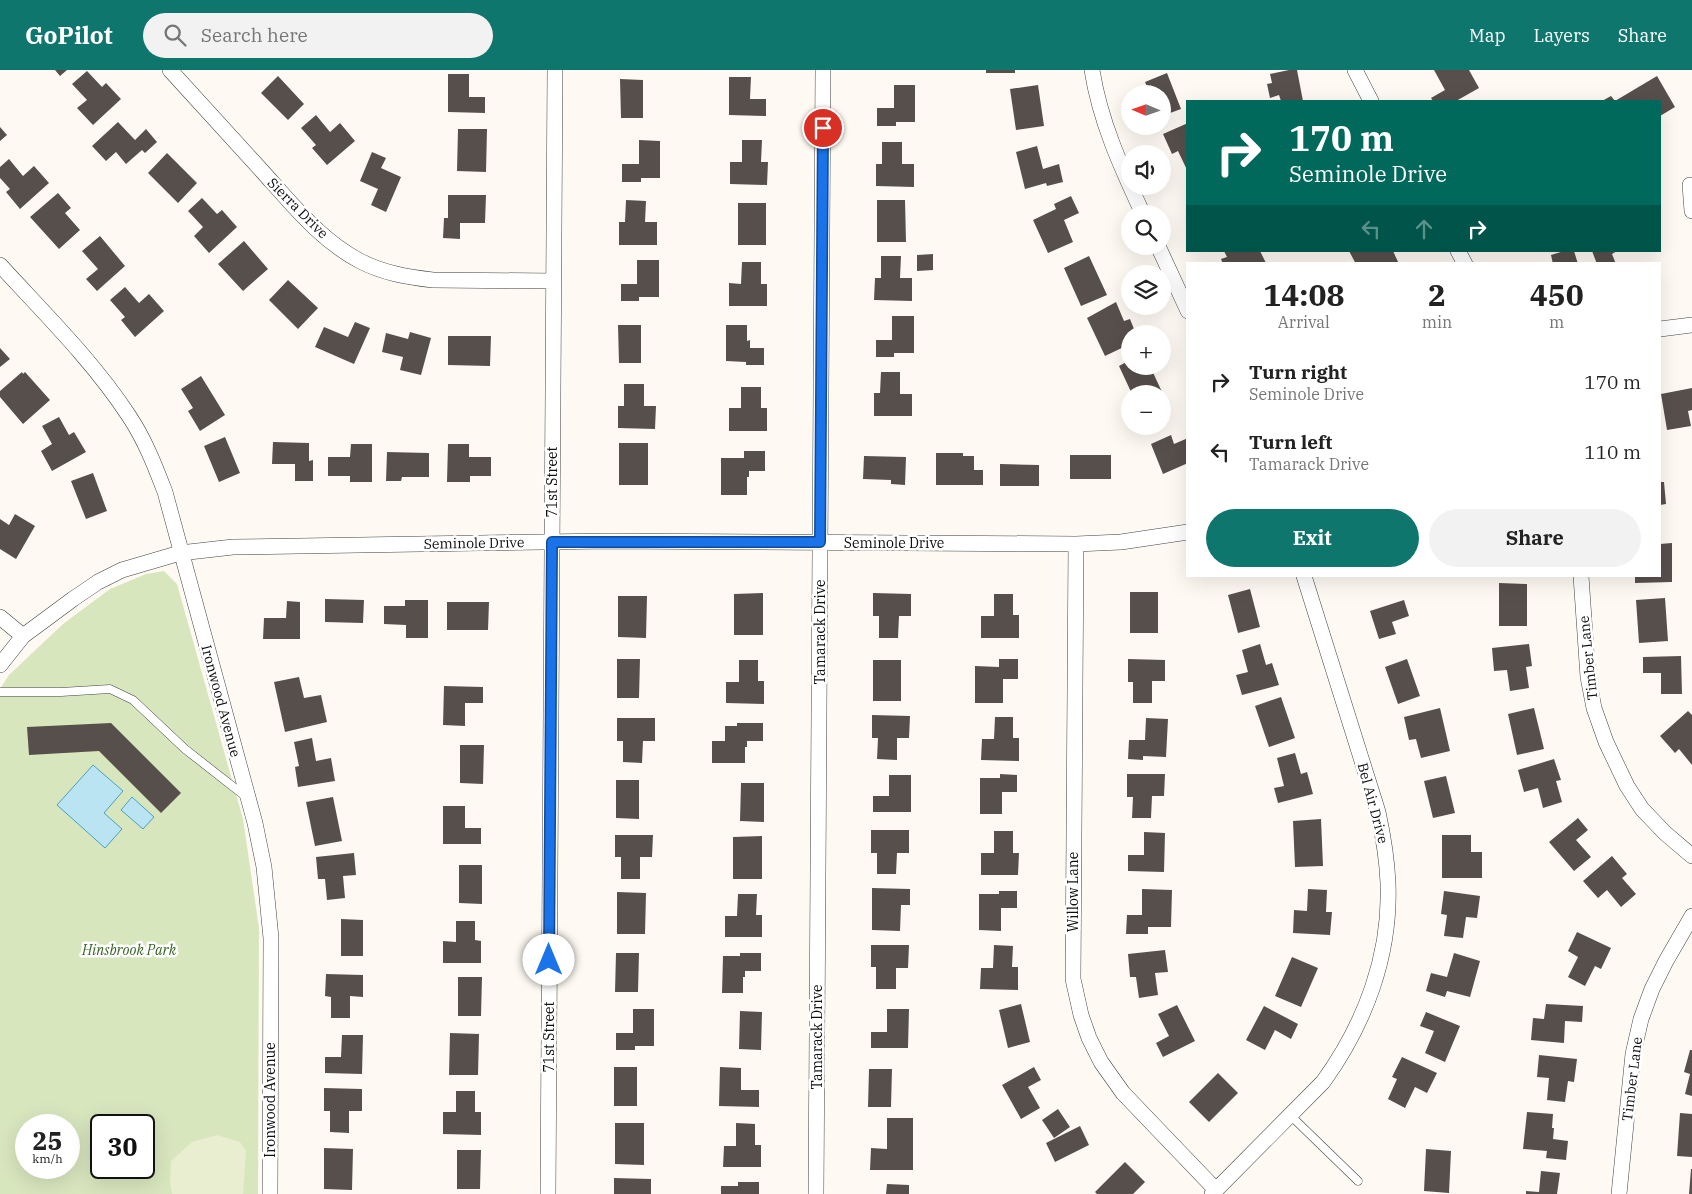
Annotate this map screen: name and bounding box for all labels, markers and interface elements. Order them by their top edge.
search box [143,13,493,58]
text: GoPilot [25,19,113,51]
icon: search [161,21,189,49]
text: Search here [201,23,308,47]
text: Map [1469,24,1506,47]
text: Layers [1534,24,1590,47]
text: Share [1618,24,1667,47]
north arrow [1121,85,1171,135]
map controls [1121,85,1171,435]
pin [802,107,844,149]
icon: arrive [809,114,837,142]
text: 170 m [1289,115,1394,161]
icon: right [1206,120,1271,185]
button: sound [1121,145,1171,195]
text: Seminole Drive [1289,159,1447,188]
street label: Sierra Drive [264,174,332,242]
button: search [1121,205,1171,255]
icon: left [1357,215,1385,243]
icon: ahead [1410,215,1438,243]
icon: right [1463,215,1491,243]
button: layers [1121,265,1171,315]
text: 14:08 [1263,275,1344,314]
text: 2 [1428,275,1446,314]
text: 450 [1530,275,1584,314]
text: Arrival [1278,312,1330,332]
text: min [1422,312,1452,332]
text: m [1549,312,1564,332]
button: + [1121,325,1171,375]
text: Turn right [1249,360,1347,384]
icon: right [1206,368,1234,396]
text: 170 m [1584,370,1641,394]
text: Seminole Drive [1249,384,1364,404]
button: − [1121,385,1171,435]
text: Turn left [1249,430,1332,454]
icon: left [1206,438,1234,466]
text: 110 m [1584,440,1641,464]
street label: 71st Street [543,446,561,518]
text: Tamarack Drive [1249,454,1369,474]
button: Exit [1206,509,1419,567]
button: Share [1429,509,1641,567]
street label: Seminole Drive [424,533,524,553]
street label: Seminole Drive [844,534,944,552]
street label: Tamarack Drive [811,579,829,685]
street label: Timber Lane [1575,615,1601,701]
street label: Ironwood Avenue [197,643,245,759]
street label: Bel Air Drive [1354,761,1392,845]
street label: Willow Lane [1064,852,1082,932]
position arrow [522,933,574,985]
park label: Hinsbrook Park [81,941,177,959]
street label: Tamarack Drive [808,984,826,1090]
street label: 71st Street [540,1001,558,1073]
street label: Timber Lane [1618,1036,1646,1122]
street label: Ironwood Avenue [261,1042,279,1158]
speed limit sign: 30 [90,1114,155,1179]
text: 25 [32,1124,63,1157]
text: km/h [32,1151,63,1166]

